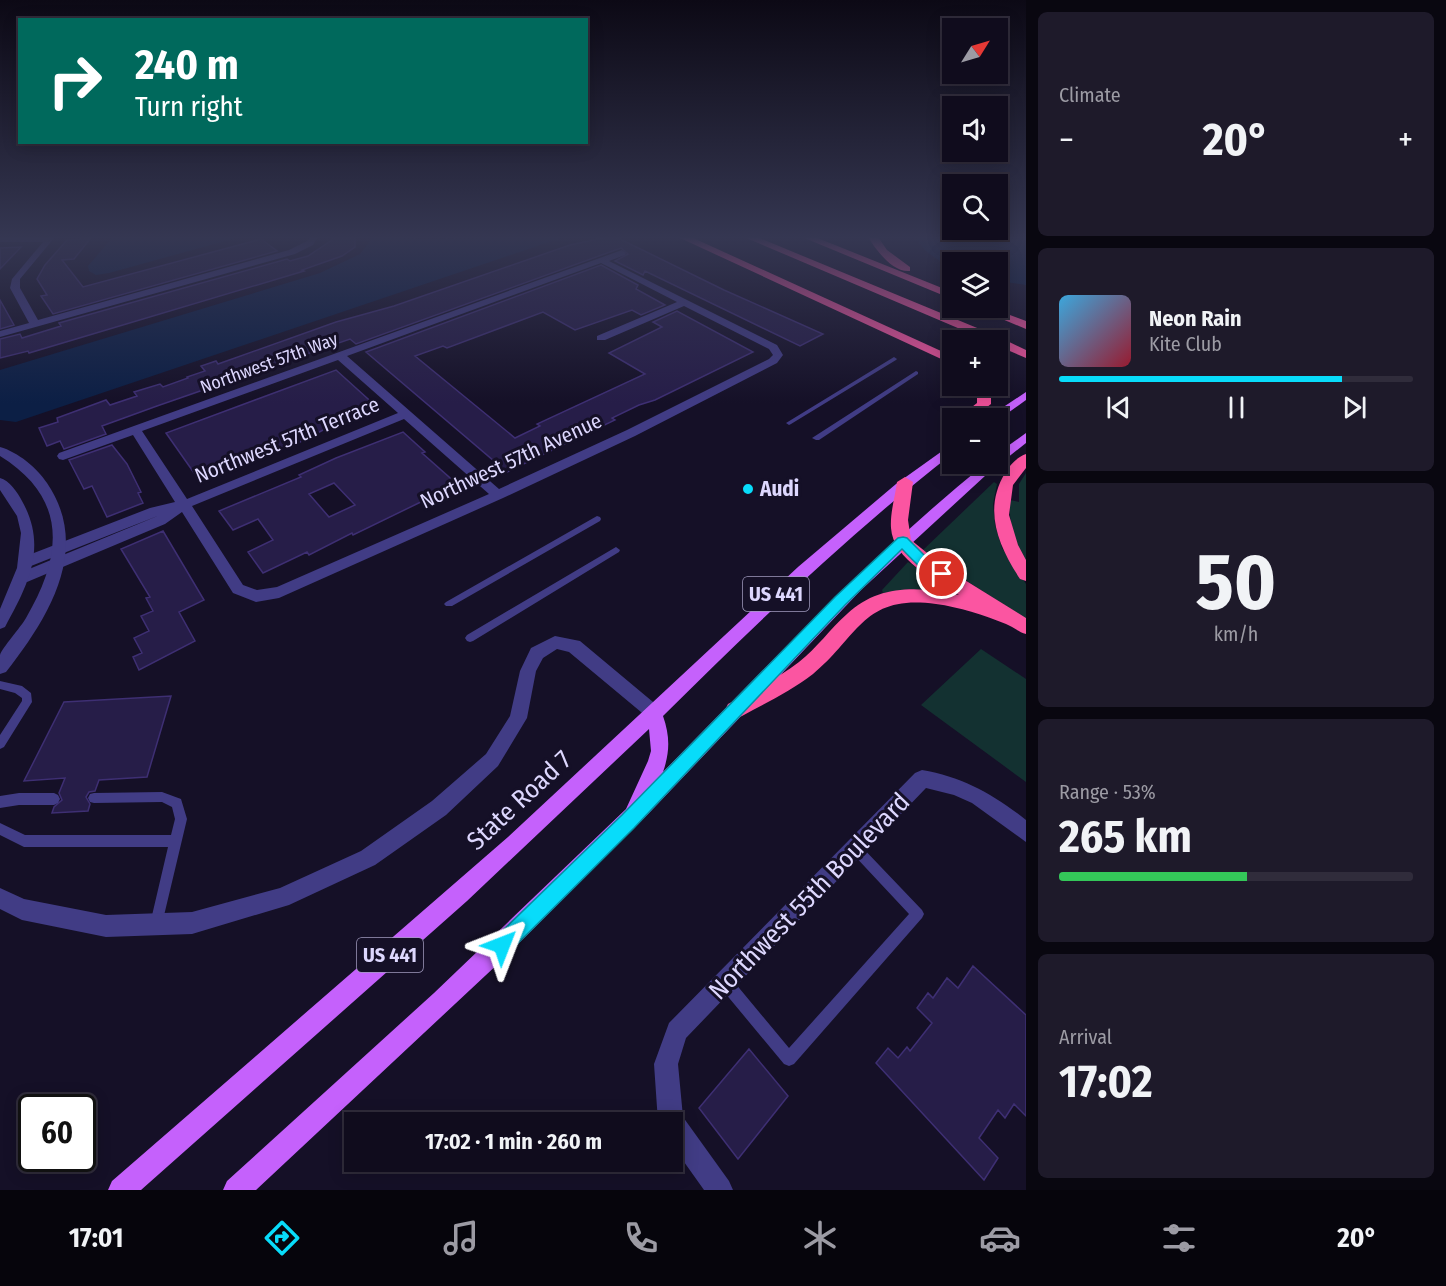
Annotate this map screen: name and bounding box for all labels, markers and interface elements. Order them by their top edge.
north arrow [942,18,1008,84]
map controls [942,18,1008,474]
text: 240 m [135,40,239,90]
icon: right [36,42,114,120]
text: Climate [1059,83,1121,107]
text: Turn right [135,91,243,123]
button: sound [942,96,1008,162]
text: 20° [1203,113,1269,167]
text: − [1059,120,1074,160]
text: + [1398,120,1413,160]
button: search [942,174,1008,240]
button: layers [942,252,1008,318]
text: Neon Rain [1149,305,1242,332]
street label: Northwest 57th Way [197,328,341,398]
button: + [942,330,1008,396]
text: Kite Club [1149,332,1222,356]
street label: Northwest 57th Terrace [191,391,383,489]
icon: previous [1102,391,1135,424]
icon: pause [1220,391,1253,424]
icon: next [1338,391,1371,424]
street label: Northwest 57th Avenue [416,407,606,515]
button: − [942,408,1008,474]
place label: Audi [759,476,799,502]
marker: Audi [741,482,755,496]
text: 50 [1196,536,1276,630]
pin [916,548,967,599]
icon: arrive [925,557,958,590]
road number: US 441 [743,577,809,611]
text: km/h [1214,622,1258,646]
street label: State Road 7 [461,744,578,857]
text: Range · 53% [1059,780,1156,804]
street label: Northwest 55th Boulevard [703,787,916,1006]
text: 265 km [1059,810,1192,864]
position arrow [470,913,534,977]
road number: US 441 [357,938,423,972]
text: Arrival [1059,1025,1112,1049]
text: 17:02 [1059,1055,1153,1109]
speed limit sign: 60 [18,1094,96,1172]
text: 17:02 · 1 min · 260 m [425,1128,602,1155]
icon: directions [261,1217,303,1259]
icon: music [440,1217,482,1259]
icon: phone [620,1217,662,1259]
icon: climate [799,1217,841,1259]
icon: car [979,1217,1021,1259]
icon: filters [1158,1217,1200,1259]
text: 17:01 [69,1222,123,1254]
text: 20° [1337,1222,1377,1254]

